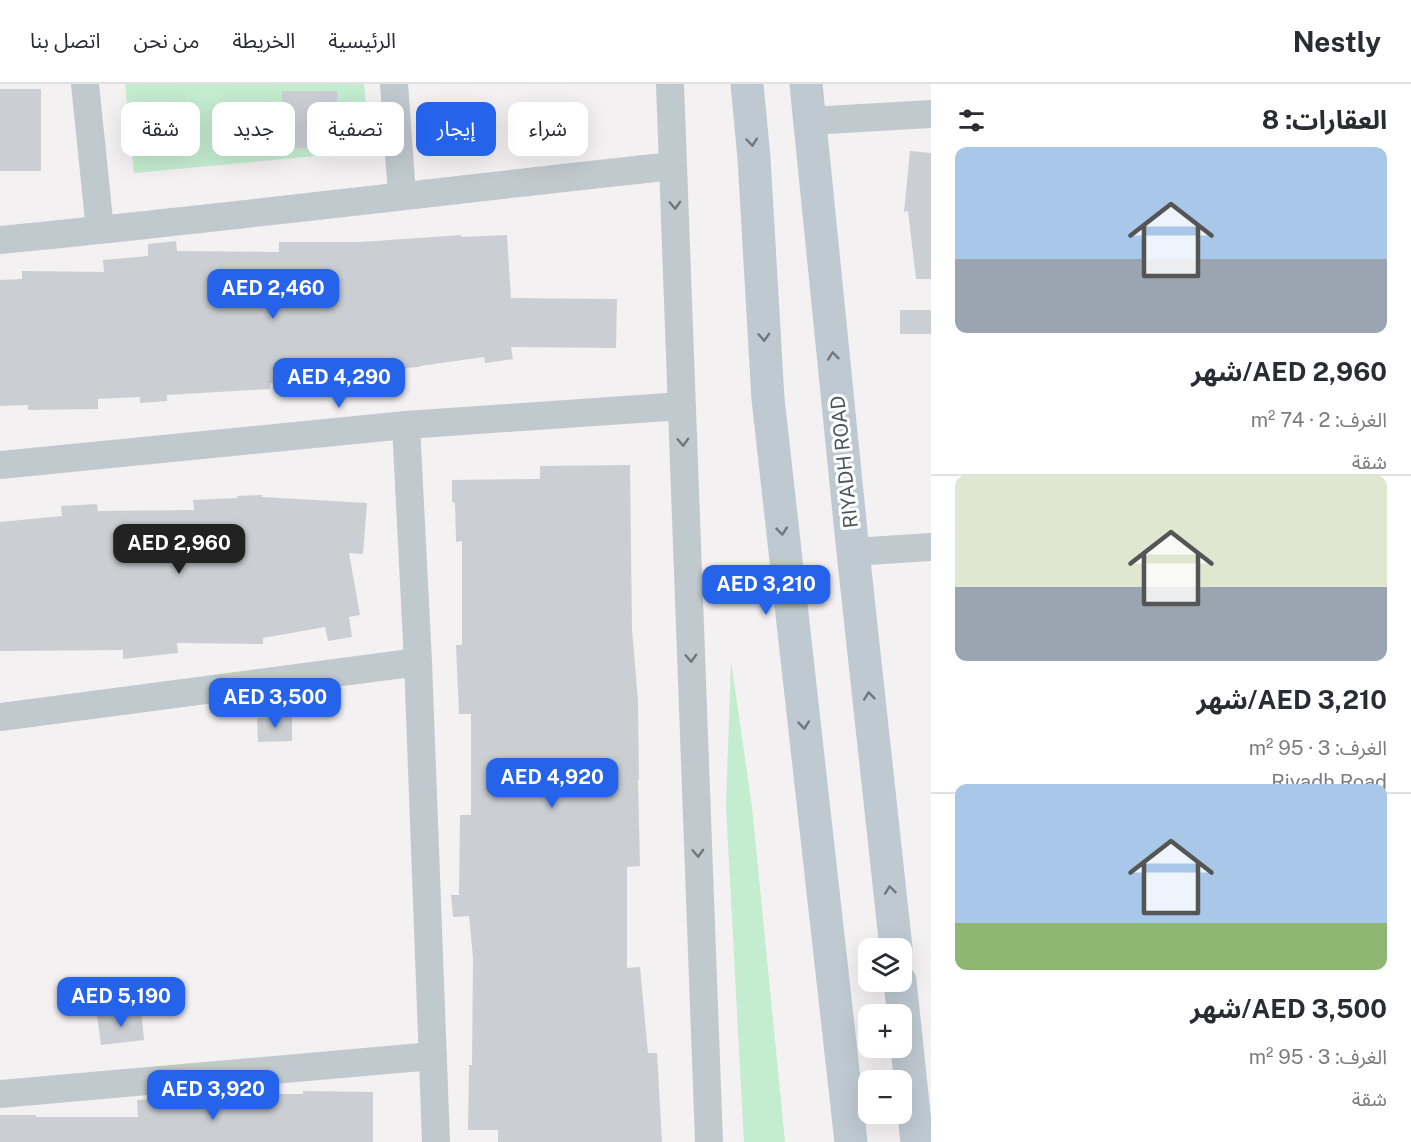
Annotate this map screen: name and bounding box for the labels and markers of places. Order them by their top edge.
pin: AED 2,460 [204,269,342,320]
pin: AED 4,290 [270,358,408,409]
pin: AED 2,960 [110,524,248,575]
pin: AED 3,210 [697,565,835,616]
pin: AED 3,500 [206,678,344,729]
pin: AED 4,920 [483,758,621,809]
pin: AED 5,190 [52,977,190,1028]
pin: AED 3,920 [144,1070,282,1121]

